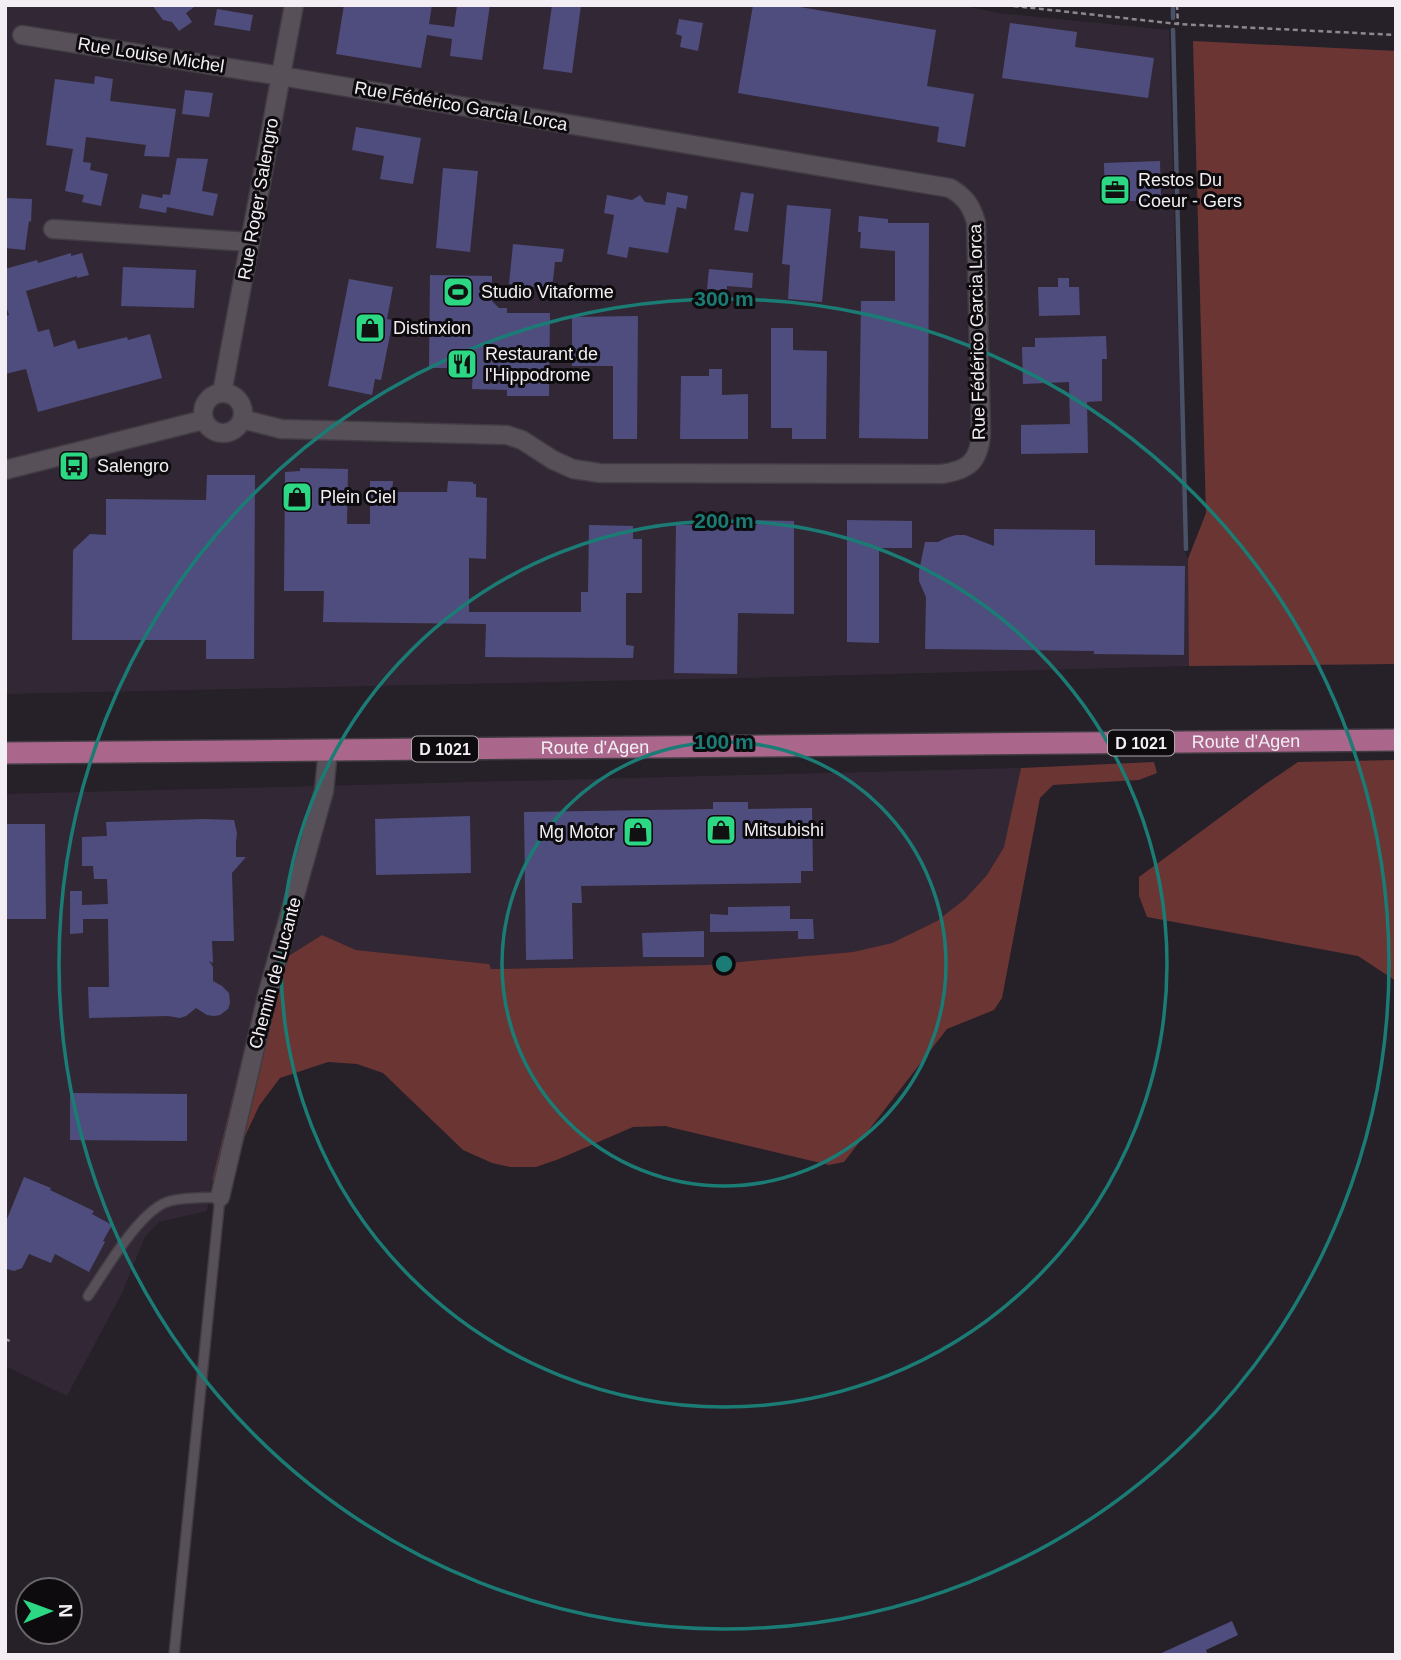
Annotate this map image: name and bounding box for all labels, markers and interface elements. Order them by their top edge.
street label: Rue Louise Michel [76,34,226,76]
street label: Rue Fédérico Garcia Lorca [353,77,570,135]
street label: Rue Roger Salengro [234,116,282,282]
place label: Restos Du Coeur - Gers [1138,170,1242,211]
office icon: Restos Du Coeur - Gers [1098,173,1132,207]
street label: Rue Fédérico Garcia Lorca [965,223,989,440]
sports icon: Studio Vitaforme [441,275,475,309]
place label: Studio Vitaforme [481,282,614,302]
text: 300 m [694,287,754,310]
shop icon: Distinxion [353,311,387,345]
place label: Distinxion [393,318,471,338]
place label: Restaurant de l'Hippodrome [485,344,598,385]
restaurant icon: Restaurant de l'Hippodrome [445,347,479,381]
bus stop icon: Salengro [57,449,91,483]
place label: Salengro [97,456,169,476]
shop icon: Plein Ciel [280,480,314,514]
place label: Plein Ciel [320,487,396,507]
text: 200 m [694,509,754,532]
text: 100 m [694,730,754,753]
road number: D 1021 [1108,730,1174,756]
street label: Route d'Agen [1192,731,1300,752]
road number: D 1021 [412,736,478,762]
street label: Route d'Agen [541,737,649,758]
shop icon: Mitsubishi [704,813,738,847]
shop icon: Mg Motor [621,815,655,849]
place label: Mitsubishi [744,820,824,840]
place label: Mg Motor [539,822,615,842]
street label: Chemin de Lucante [245,895,305,1051]
centre of rings [712,952,736,976]
north arrow [14,1576,84,1646]
text: N [55,1604,76,1618]

